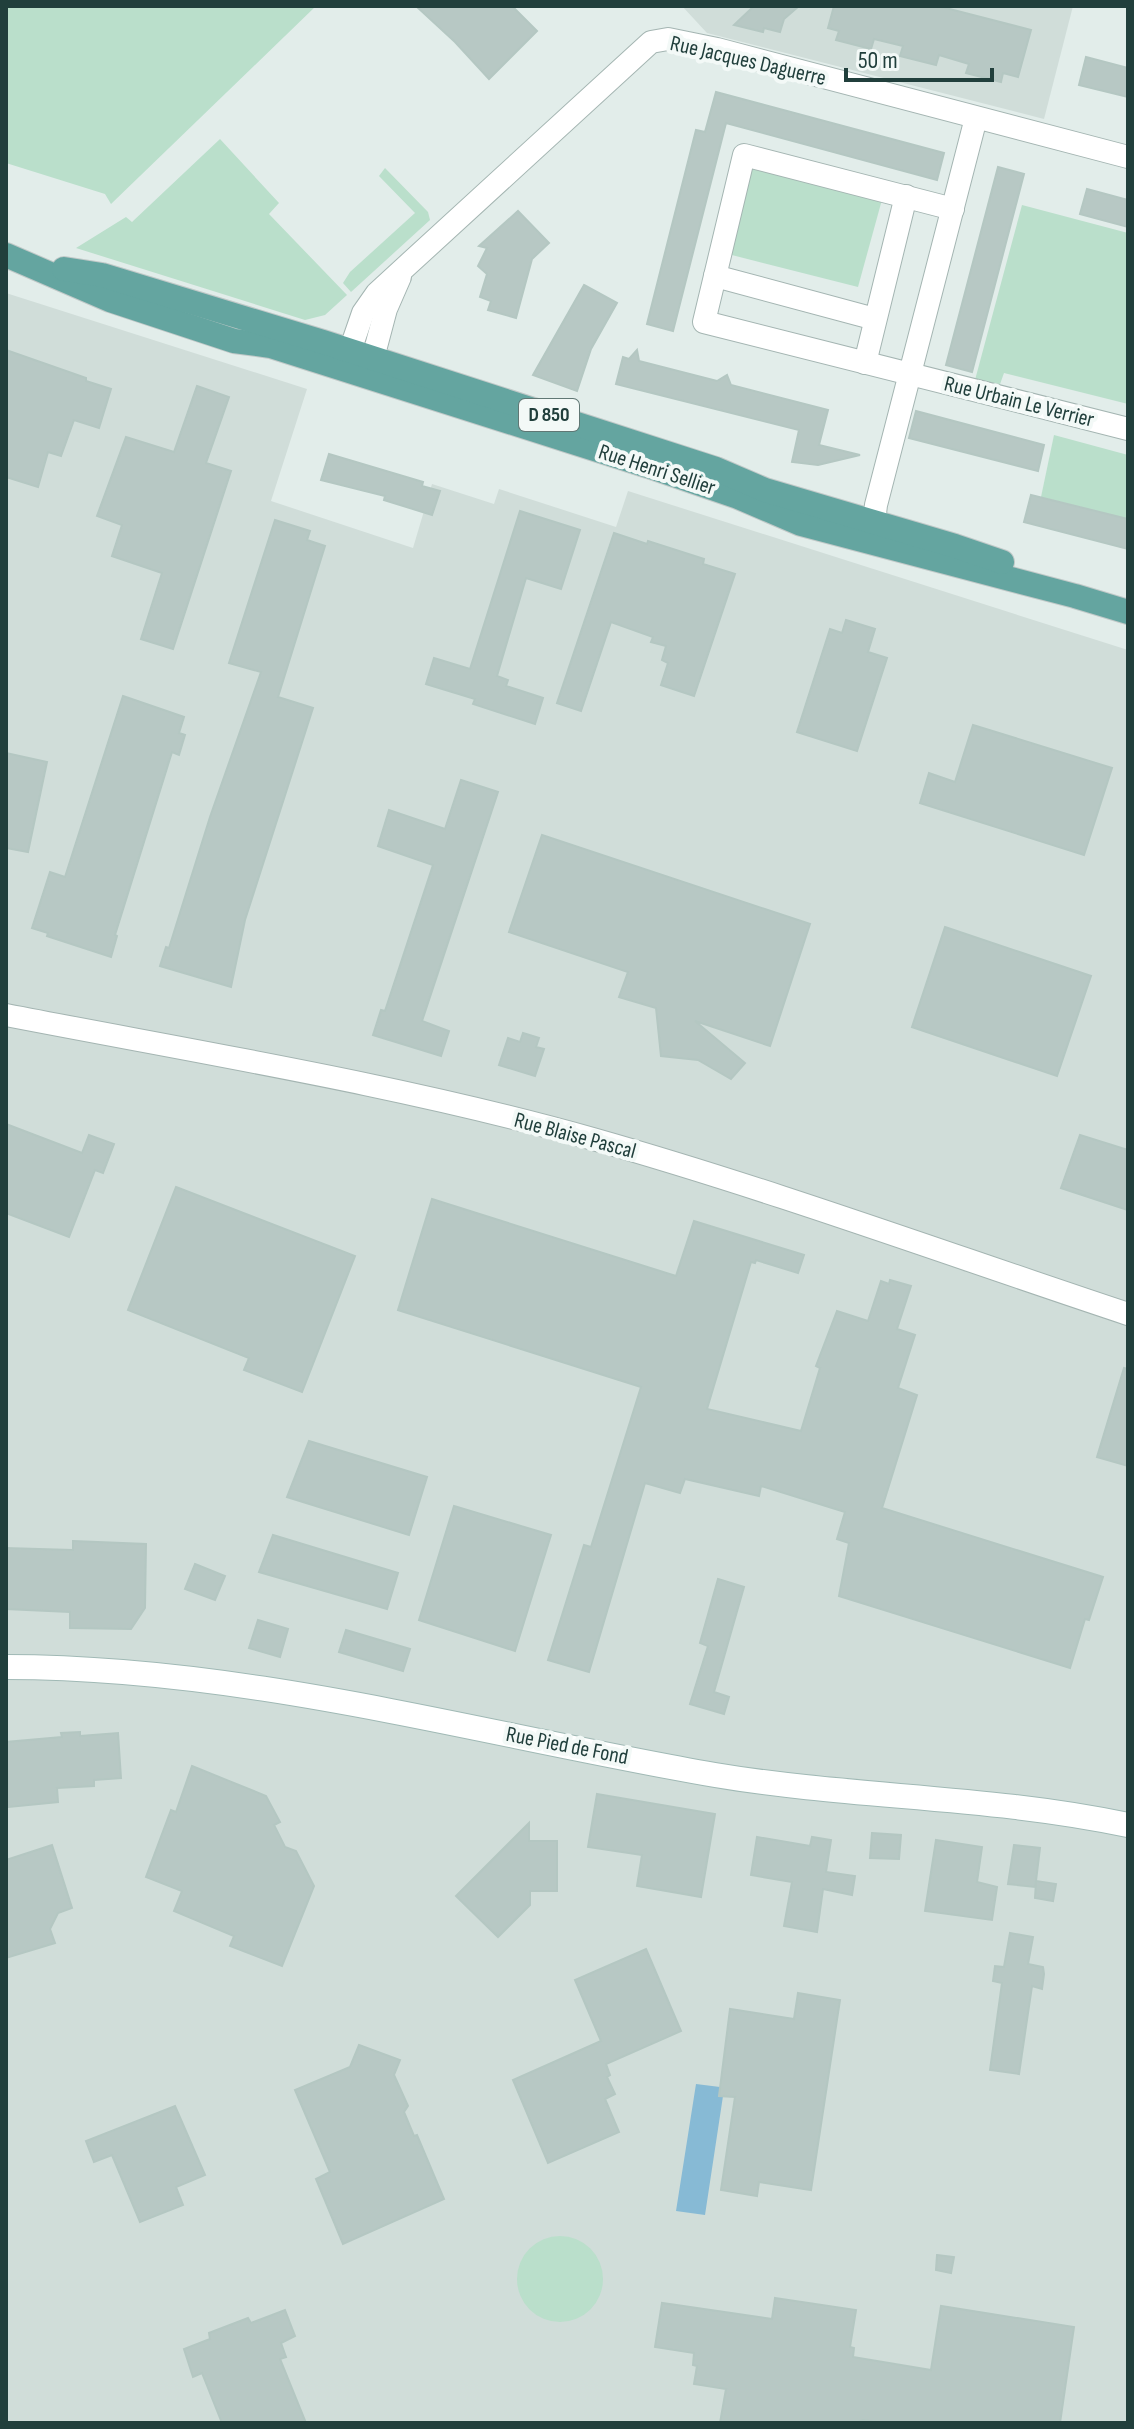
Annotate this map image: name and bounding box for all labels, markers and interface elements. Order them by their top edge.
street label: Rue Jacques Daguerre [667,30,829,92]
scale bar [846,32,992,82]
text: 50 m [858,46,898,75]
street label: Rue Urbain Le Verrier [941,370,1097,434]
road number: D 850 [519,399,579,431]
street label: Rue Henri Sellier [595,438,719,502]
street label: Rue Blaise Pascal [511,1107,639,1165]
street label: Rue Pied de Fond [504,1721,630,1771]

